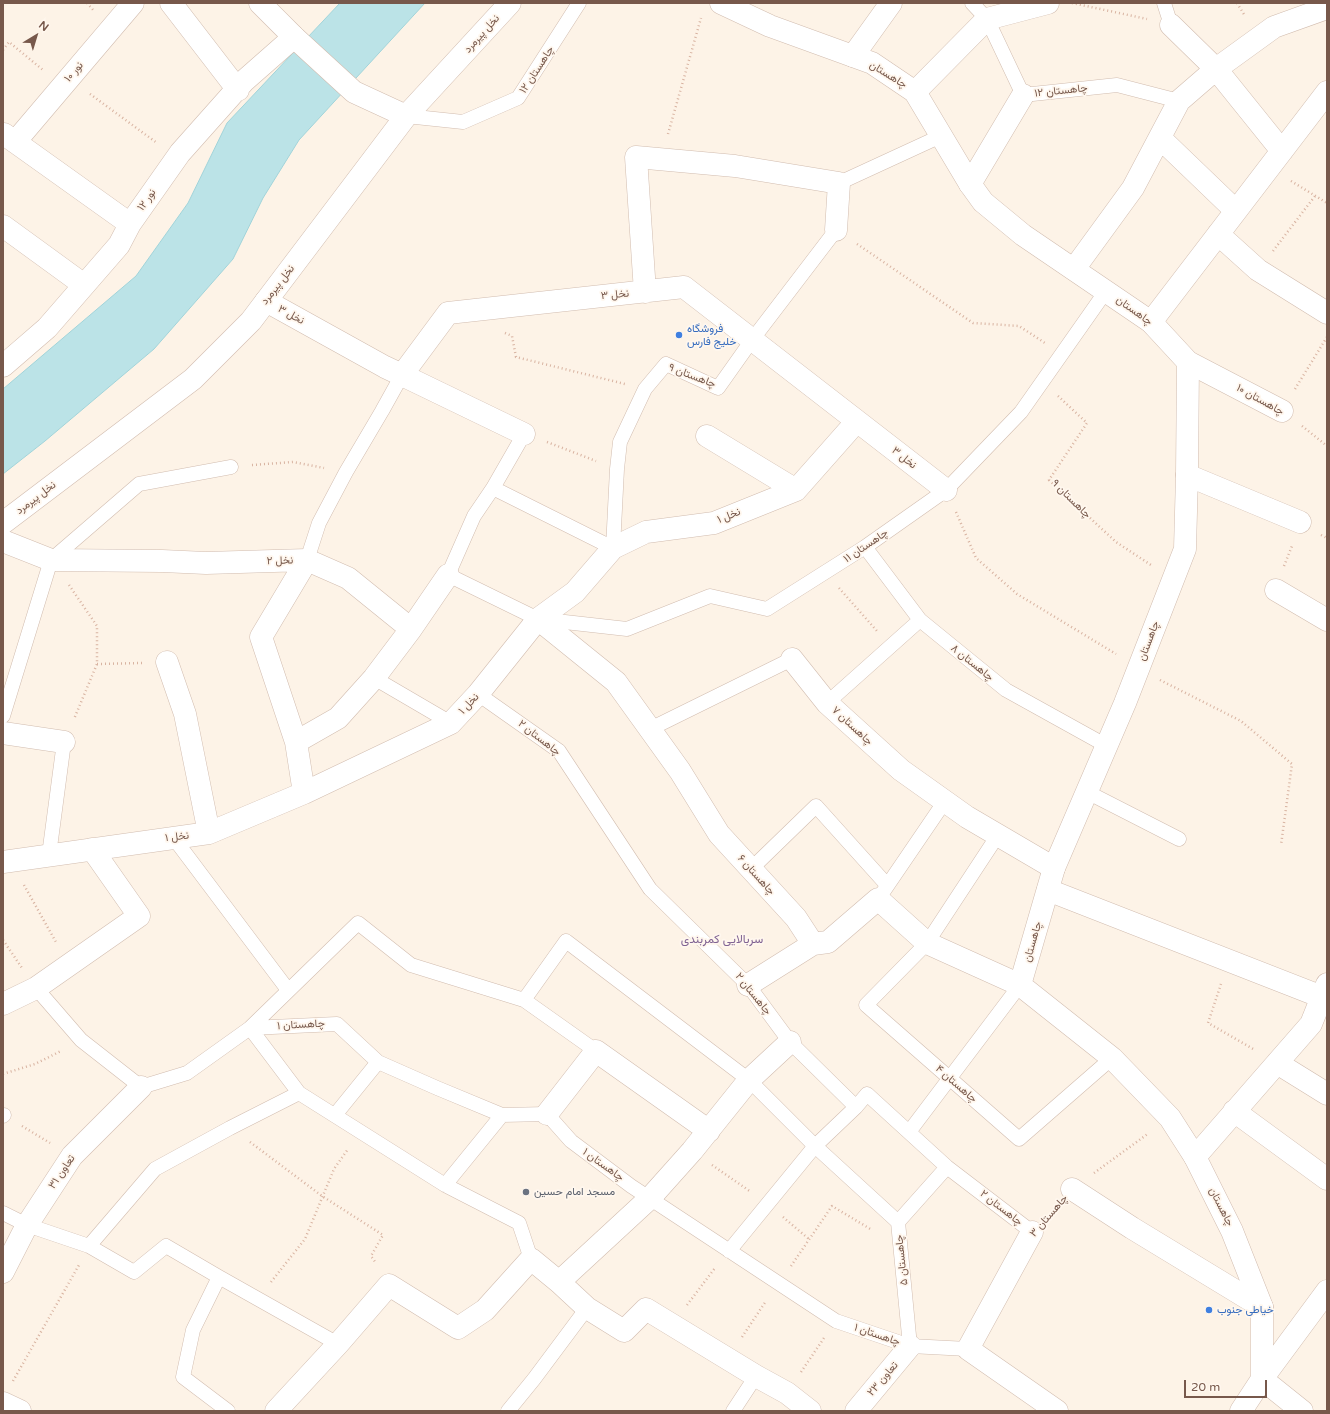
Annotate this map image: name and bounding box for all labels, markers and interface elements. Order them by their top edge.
street label: نخل پیرمرد [461,12,503,56]
north arrow [16,16,56,56]
text: N [36,18,51,34]
street label: چاهستان ۱۲ [517,44,557,96]
street label: چاهستان [867,58,909,92]
street label: نور ۱۰ [62,59,86,85]
street label: چاهستان ۱۲ [1034,82,1088,100]
street label: نور ۱۲ [135,187,159,213]
street label: نخل پیرمرد [258,262,298,308]
street label: نخل ۳ [600,287,630,303]
street label: چاهستان [1113,293,1155,329]
street label: نخل ۳ [276,302,306,328]
place label: فروشگاه خلیج فارس [687,322,737,348]
marker: فروشگاه خلیج فارس [674,330,684,340]
street label: چاهستان ۹ [666,361,718,391]
street label: چاهستان ۱۰ [1234,382,1286,418]
street label: نخل ۳ [889,444,919,472]
street label: چاهستان ۹ [1049,477,1093,521]
street label: نخل پیرمرد [13,479,59,517]
street label: نخل ۱ [715,505,743,527]
street label: چاهستان ۱۱ [841,526,891,566]
street label: نخل ۲ [266,554,294,568]
street label: چاهستان [1135,619,1163,663]
street label: چاهستان ۸ [948,642,996,684]
street label: نخل ۱ [456,691,482,717]
street label: چاهستان ۷ [829,704,875,748]
street label: چاهستان ۲ [515,717,563,759]
street label: نخل ۱ [164,829,190,845]
street label: چاهستان ۶ [734,852,778,898]
street label: چاهستان [1021,920,1045,964]
district label: سربالایی کمربندی [681,933,763,947]
street label: چاهستان ۲ [732,970,774,1018]
street label: چاهستان ۱ [277,1017,325,1033]
street label: چاهستان ۴ [932,1062,980,1106]
street label: چاهستان ۱ [580,1146,626,1184]
street label: تعاون ۳۱ [46,1152,78,1192]
place label: مسجد امام حسین [534,1185,615,1199]
street label: چاهستان [1206,1185,1236,1229]
marker: مسجد امام حسین [521,1187,531,1197]
street label: چاهستان ۲ [977,1187,1025,1229]
street label: چاهستان ۳ [1027,1192,1071,1240]
street label: چاهستان ۵ [893,1234,911,1286]
place label: خیاطی جنوب [1217,1303,1274,1317]
marker: خیاطی جنوب [1204,1305,1214,1315]
street label: چاهستان ۱ [852,1321,902,1349]
street label: تعاون ۲۳ [865,1359,901,1399]
scale bar [1186,1372,1269,1398]
text: 20 m [1191,1380,1220,1394]

